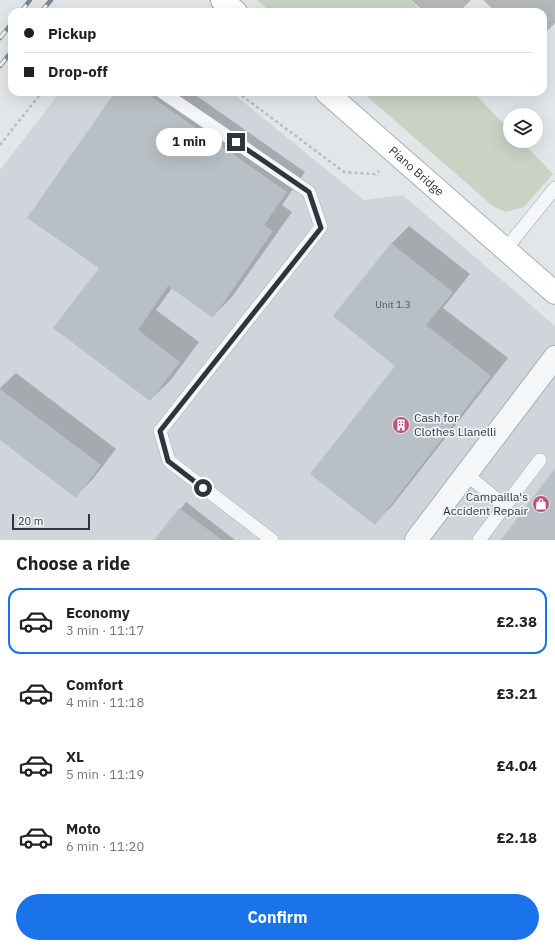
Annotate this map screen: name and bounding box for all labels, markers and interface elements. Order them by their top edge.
text: Pickup [48,24,96,43]
text: Drop-off [48,62,108,81]
map controls [503,108,543,148]
button: layers [503,108,543,148]
callout: 1 min [156,128,222,156]
text: 1 min [172,133,206,150]
route end [227,133,245,151]
street label: Piano Bridge [386,143,447,199]
house number: Unit 1.3 [375,298,411,311]
place label: Cash for Clothes Llanelli [414,410,496,439]
building icon: Cash for Clothes Llanelli [391,415,411,435]
route start [194,479,212,497]
place label: Campailla's Accident Repair [443,489,529,518]
shop icon: Campailla's Accident Repair [531,494,551,514]
scale bar [12,512,90,531]
text: 20 m [18,514,43,528]
text: Choose a ride [16,552,130,575]
icon: car [18,603,54,639]
text: Economy [66,603,130,622]
text: £2.38 [497,612,537,631]
text: 3 min · 11:17 [66,622,144,639]
icon: car [18,675,54,711]
text: Comfort [66,675,123,694]
text: £3.21 [497,684,537,703]
text: 4 min · 11:18 [66,694,144,711]
icon: car [18,747,54,783]
text: XL [66,747,84,766]
text: £4.04 [497,756,537,775]
text: 5 min · 11:19 [66,766,144,783]
icon: car [18,819,54,855]
text: Moto [66,819,101,838]
text: £2.18 [497,828,537,847]
text: 6 min · 11:20 [66,838,144,855]
button: Confirm [16,894,539,940]

